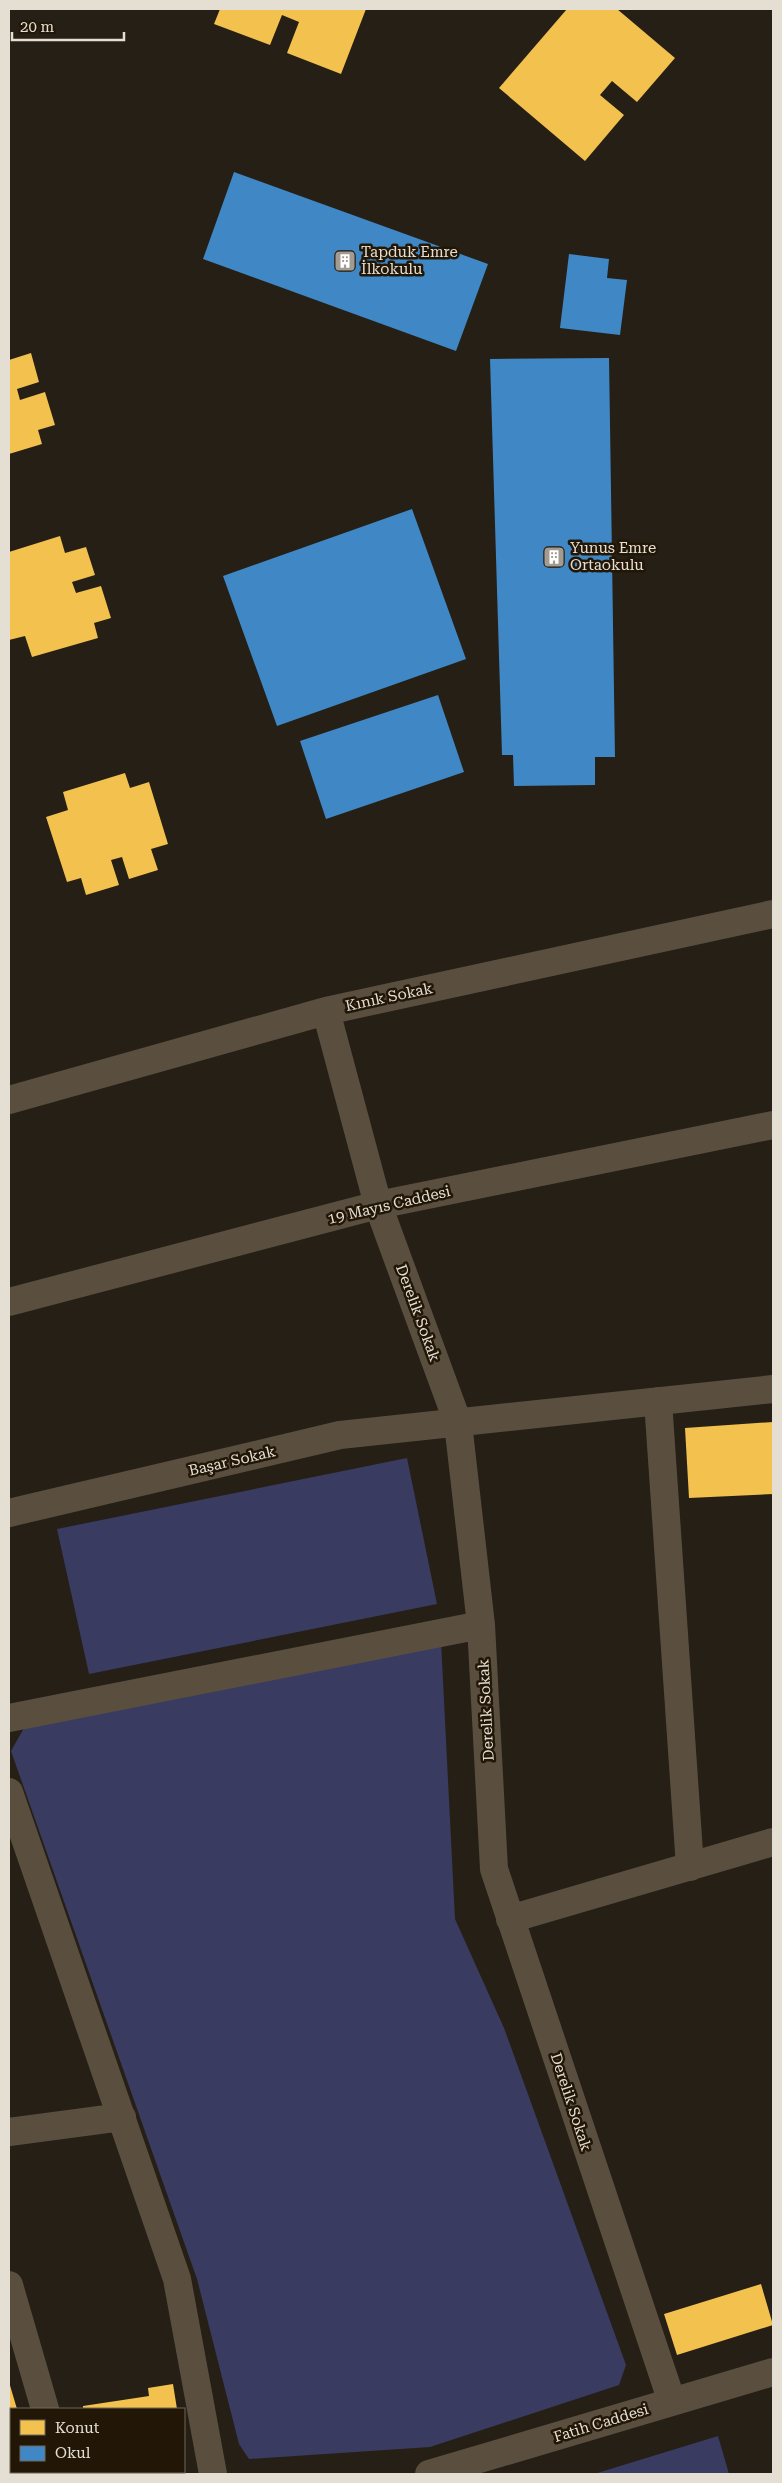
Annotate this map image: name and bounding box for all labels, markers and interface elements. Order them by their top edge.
scale bar [12,10,125,42]
text: 20 m [20,18,55,36]
place label: Tapduk Emre İlkokulu [361,243,458,278]
building icon: Tapduk Emre İlkokulu [333,249,357,273]
place label: Yunus Emre Ortaokulu [570,539,656,574]
building icon: Yunus Emre Ortaokulu [542,545,566,569]
street label: Kınık Sokak [344,979,435,1015]
street label: 19 Mayıs Caddesi [326,1182,452,1228]
street label: Derelik Sokak [392,1262,444,1365]
street label: Başar Sokak [187,1442,278,1480]
street label: Derelik Sokak [474,1658,498,1761]
street label: Derelik Sokak [547,2051,595,2154]
street label: Fatih Caddesi [551,2400,651,2446]
legend [10,2408,185,2473]
text: Konut [55,2419,100,2437]
text: Okul [55,2444,91,2462]

